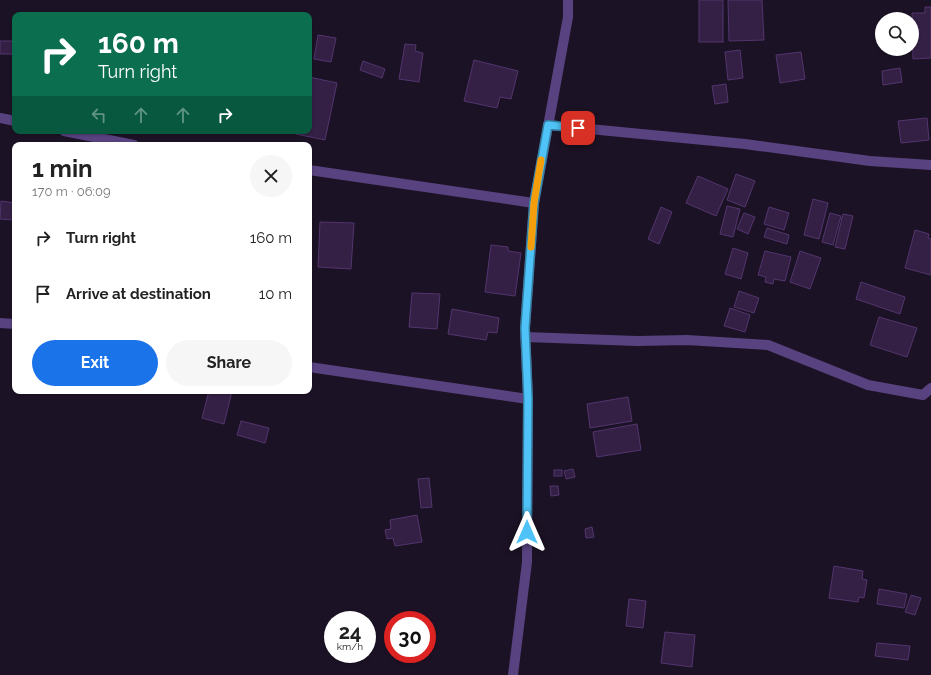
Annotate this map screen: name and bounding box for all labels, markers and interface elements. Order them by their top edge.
map controls [875,12,919,56]
button: search [875,12,919,56]
text: 160 m [98,27,179,60]
icon: right [32,28,84,80]
text: Turn right [98,61,177,82]
icon: left [88,104,110,126]
icon: ahead [130,104,152,126]
icon: ahead [172,104,194,126]
icon: right [214,104,236,126]
pin [561,111,595,145]
icon: arrive [567,117,589,139]
text: 1 min [32,154,93,183]
button: close [250,155,292,197]
text: 170 m · 06:09 [32,184,111,199]
icon: right [32,227,54,249]
text: Turn right [66,229,136,247]
text: 160 m [250,229,292,247]
icon: arrive [32,283,54,305]
text: Arrive at destination [66,285,211,303]
text: 10 m [259,285,292,303]
button: Exit [32,340,158,386]
button: Share [166,340,292,386]
position arrow [506,511,548,553]
speed limit sign: 30 [384,611,436,663]
text: 24 [339,620,361,644]
text: km/h [337,641,363,652]

